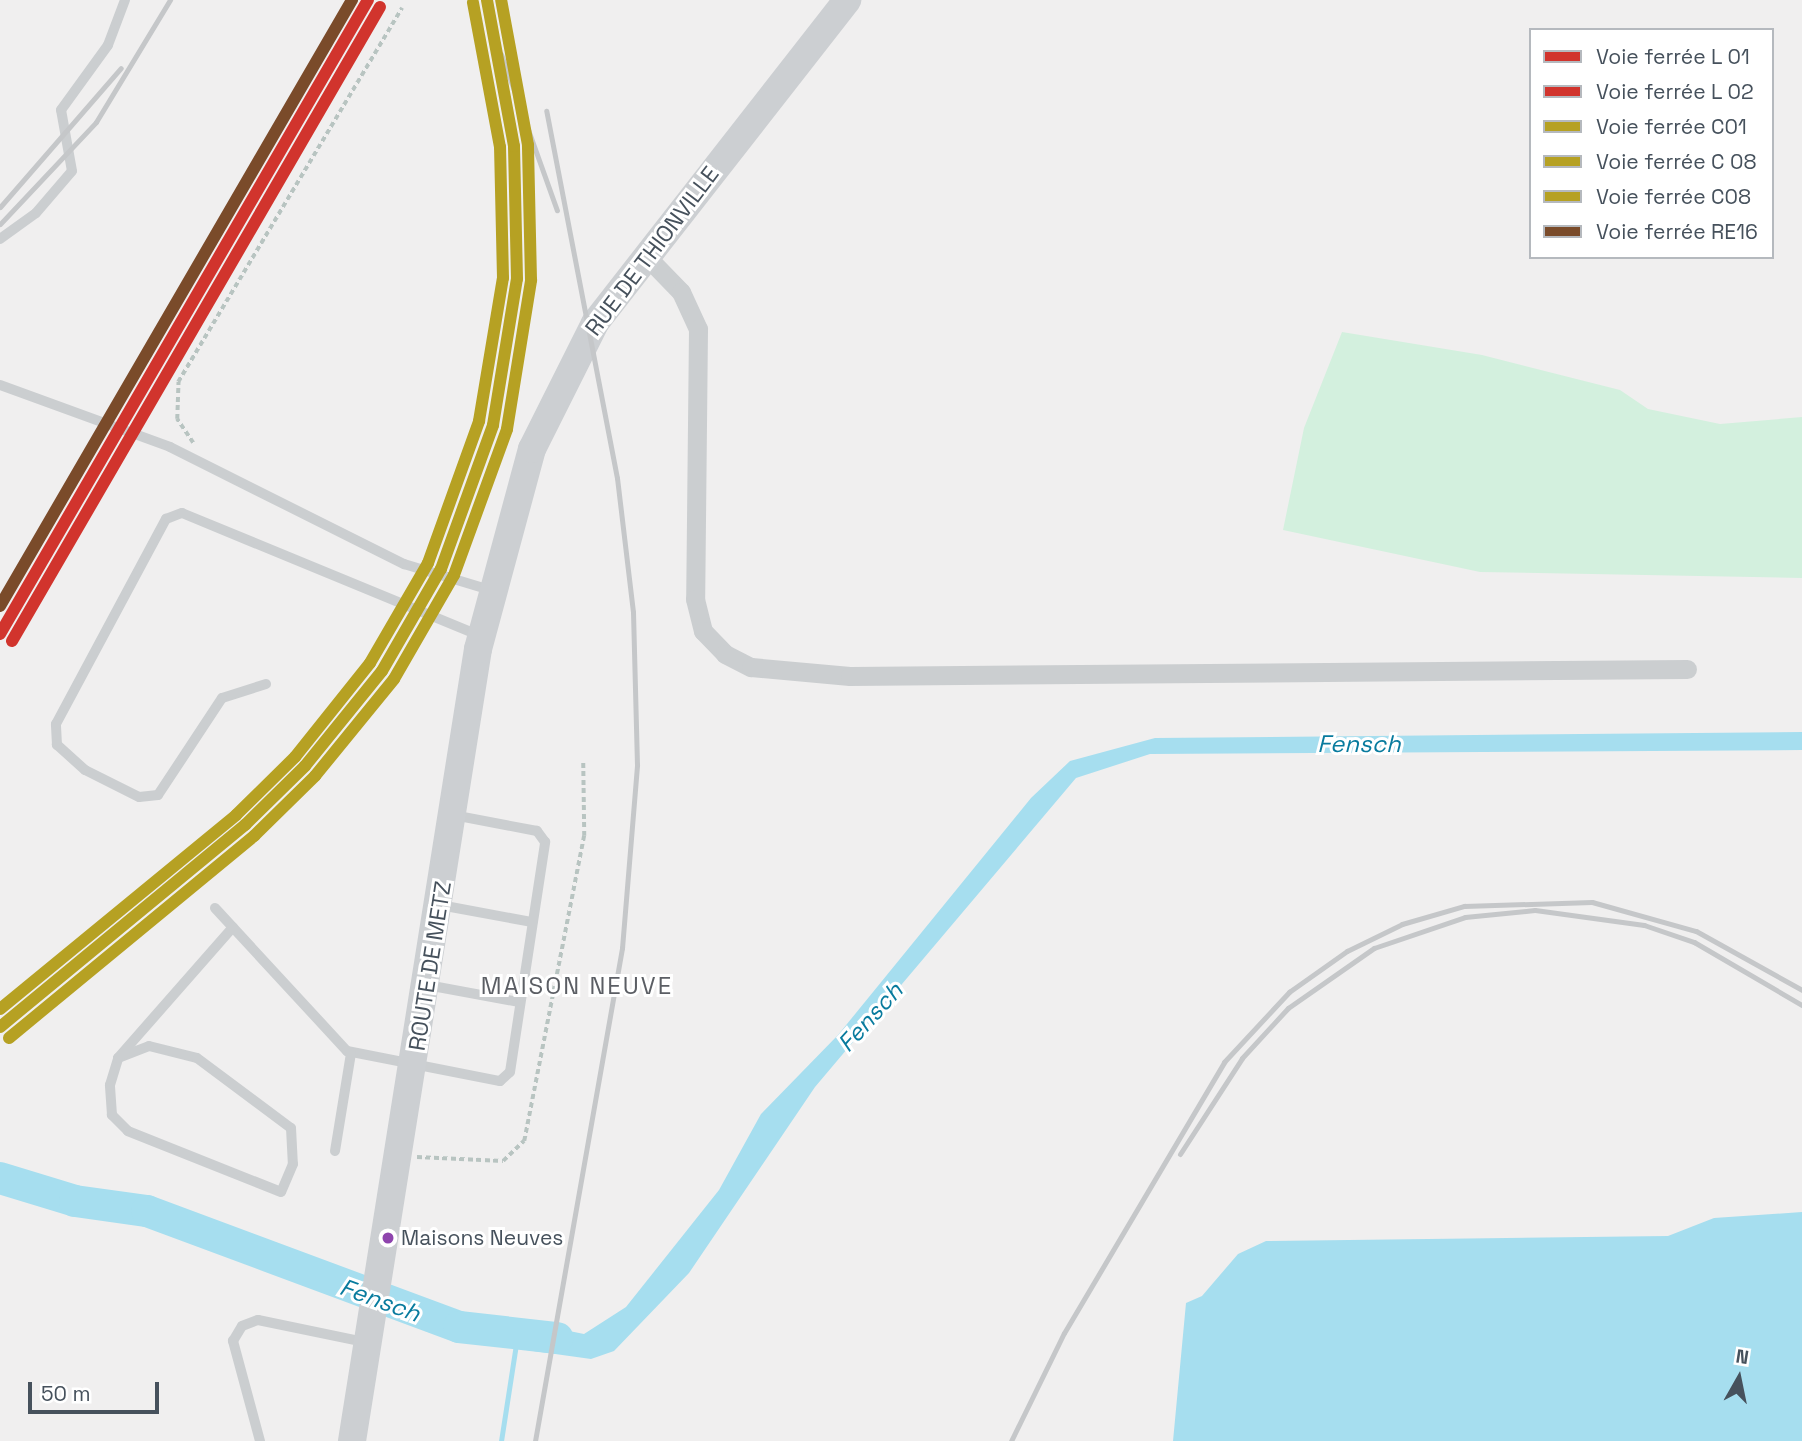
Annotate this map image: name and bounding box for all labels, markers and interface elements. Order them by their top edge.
legend [1529,28,1774,259]
text: Voie ferrée L 01 [1596,43,1750,70]
text: Voie ferrée L 02 [1596,78,1754,105]
text: Voie ferrée C01 [1596,113,1747,140]
text: Voie ferrée C 08 [1596,148,1757,175]
street label: RUE DE THIONVILLE [579,161,725,341]
text: Voie ferrée C08 [1596,183,1751,210]
text: Voie ferrée RE16 [1596,218,1758,245]
water label: Fensch [1317,730,1401,758]
street label: ROUTE DE METZ [403,879,457,1053]
district label: MAISON NEUVE [482,972,672,1000]
water label: Fensch [831,976,909,1058]
place label: Maisons Neuves [401,1225,563,1251]
marker: Maisons Neuves [381,1231,395,1245]
water label: Fensch [336,1272,424,1328]
north arrow [1704,1343,1774,1413]
text: N [1734,1343,1751,1370]
scale bar [32,1368,163,1412]
text: 50 m [41,1380,91,1407]

